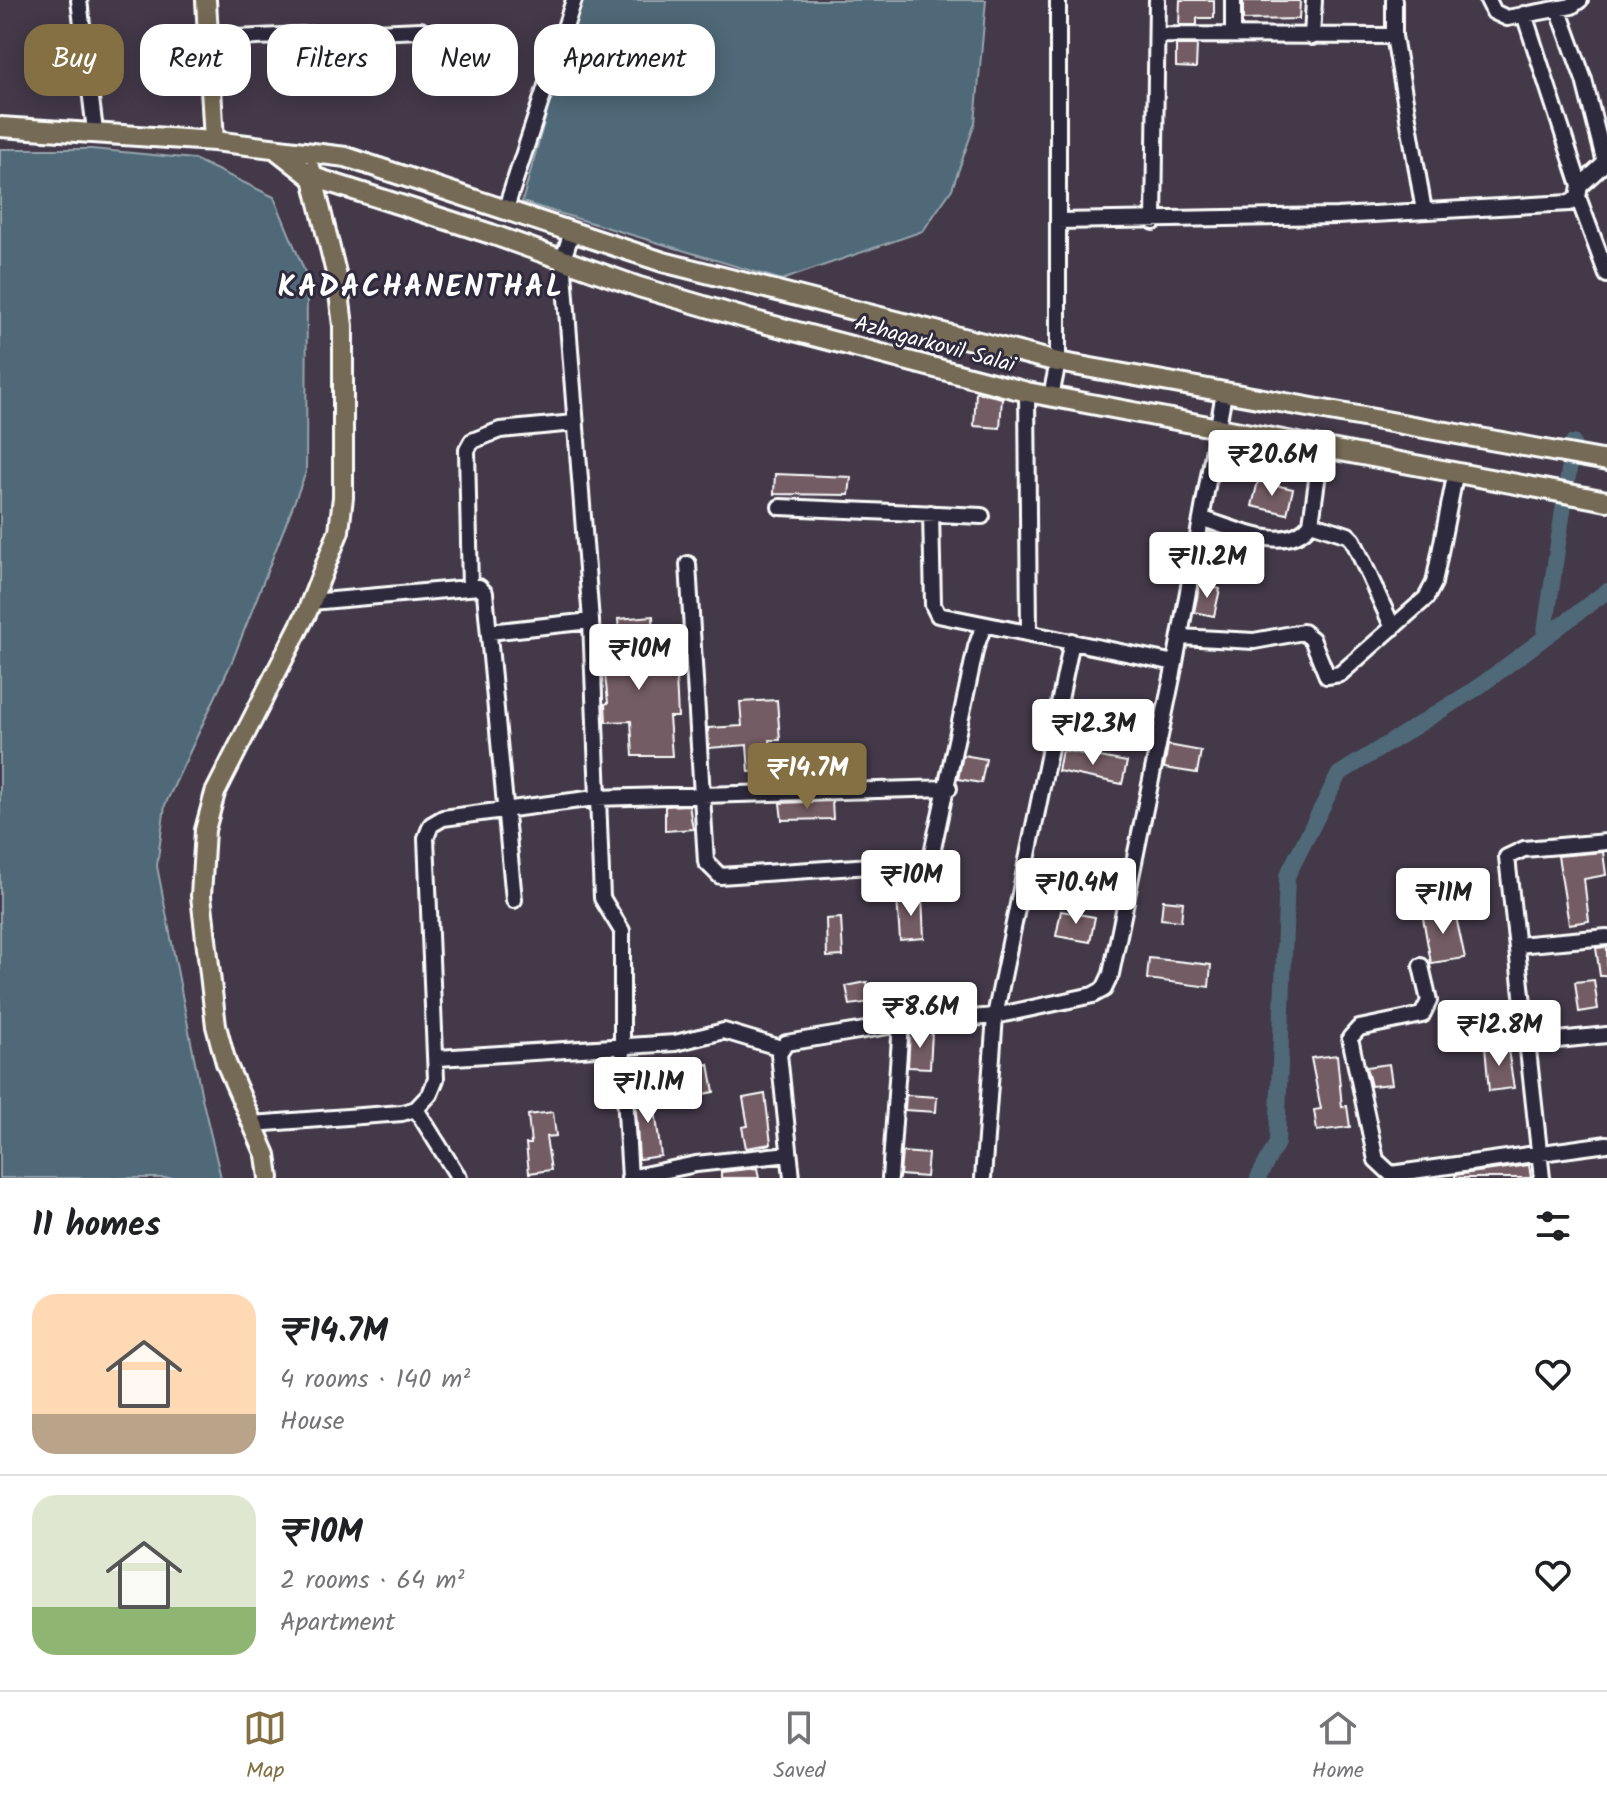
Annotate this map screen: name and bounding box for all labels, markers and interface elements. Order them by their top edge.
chip: Buy [24,24,124,96]
chip: Rent [140,24,251,96]
chip: Filters [267,24,396,96]
chip: New [412,24,518,96]
chip: Apartment [534,24,715,96]
district label: KADACHANENTHAL [278,264,564,312]
street label: Azhagarkovil Salai [850,307,1019,384]
pin: ₹20.6M [1207,430,1337,498]
text: ₹20.6M [1226,435,1318,477]
pin: ₹11.2M [1142,532,1272,600]
text: ₹11.2M [1167,537,1247,579]
pin: ₹10M [592,624,686,692]
text: ₹10M [607,629,671,671]
pin: ₹12.3M [1028,699,1158,767]
text: ₹12.3M [1050,704,1136,746]
pin: ₹14.7M [742,743,872,811]
text: ₹14.7M [766,748,848,790]
pin: ₹10M [864,850,958,918]
text: ₹10M [879,855,943,897]
pin: ₹10.4M [1011,858,1141,926]
text: ₹10.4M [1034,863,1118,905]
pin: ₹11M [1396,868,1490,936]
text: ₹11M [1414,873,1472,915]
pin: ₹8.6M [864,982,976,1050]
text: ₹8.6M [881,987,959,1029]
pin: ₹12.8M [1434,1000,1564,1068]
text: ₹12.8M [1456,1005,1542,1047]
pin: ₹11.1M [583,1057,713,1125]
text: ₹11.1M [612,1062,684,1104]
text: 11 homes [32,1199,161,1253]
icon: filters [1531,1204,1575,1248]
text: ₹14.7M [280,1305,388,1359]
icon: home [96,1326,192,1422]
icon: heart [1531,1352,1575,1396]
text: 4 rooms · 140 m² [280,1359,470,1401]
text: House [280,1401,344,1443]
text: ₹10M [280,1506,363,1560]
icon: home [96,1527,192,1623]
icon: heart [1531,1553,1575,1597]
text: 2 rooms · 64 m² [280,1560,464,1602]
text: Apartment [280,1602,395,1644]
tab: Map [243,1706,287,1789]
tab: Saved [773,1706,826,1789]
tab: Home [1312,1706,1364,1789]

